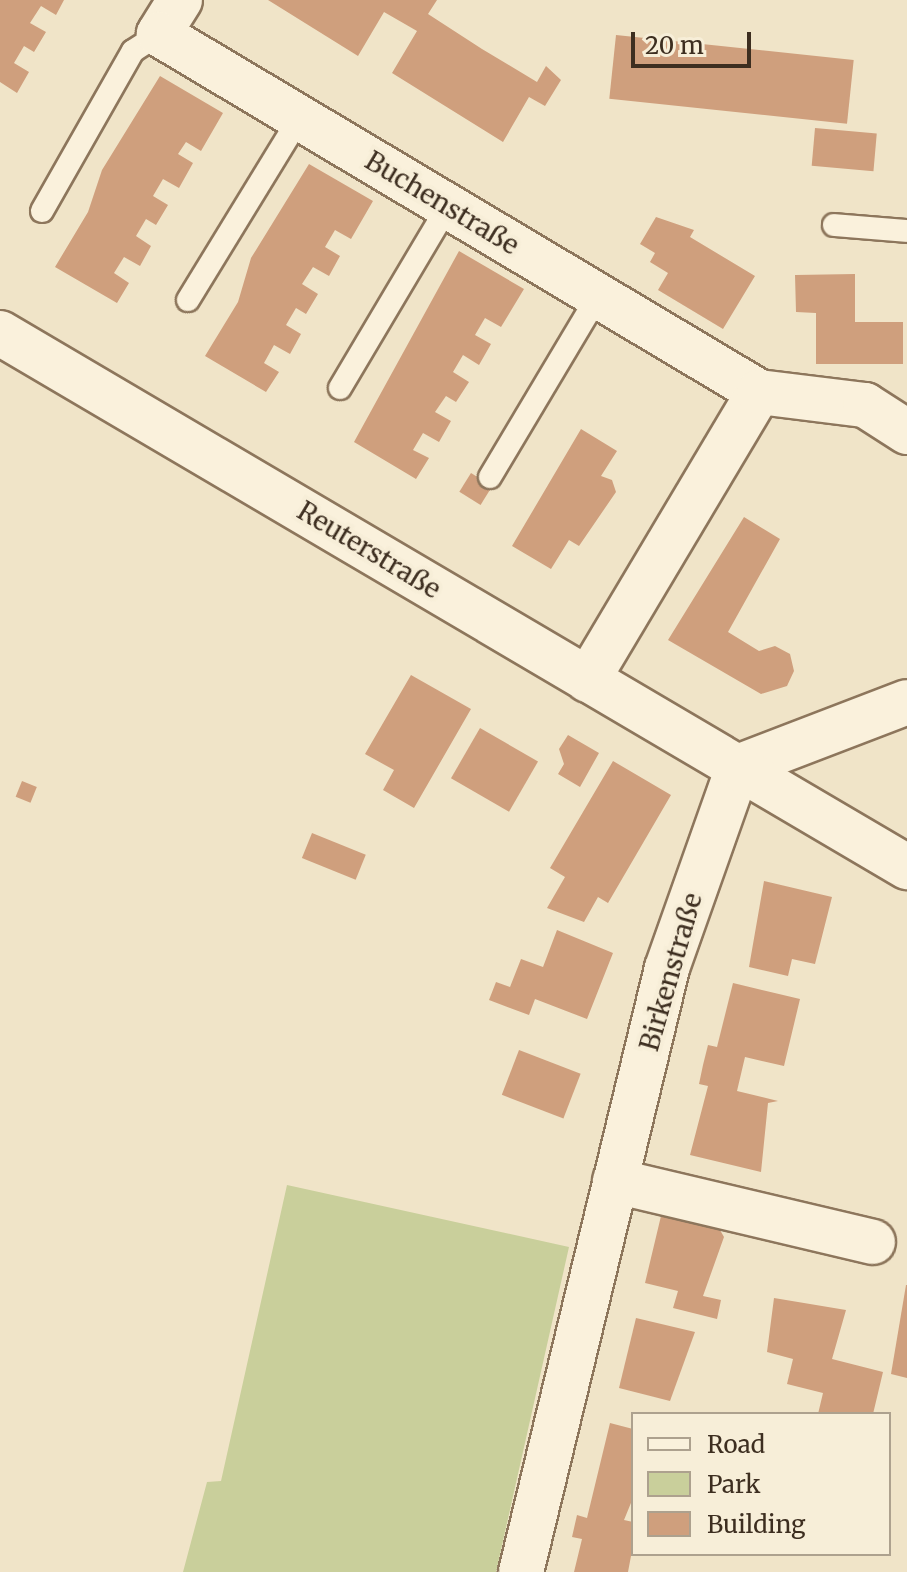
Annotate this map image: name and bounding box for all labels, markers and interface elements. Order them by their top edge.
scale bar [635,16,755,66]
text: 20 m [645,30,704,61]
street label: Buchenstraße [360,145,524,261]
street label: Reuterstraße [292,495,446,605]
street label: Birkenstraße [634,889,708,1055]
legend [631,1412,891,1556]
text: Road [707,1429,765,1460]
text: Park [707,1469,760,1500]
text: Building [707,1509,806,1540]

